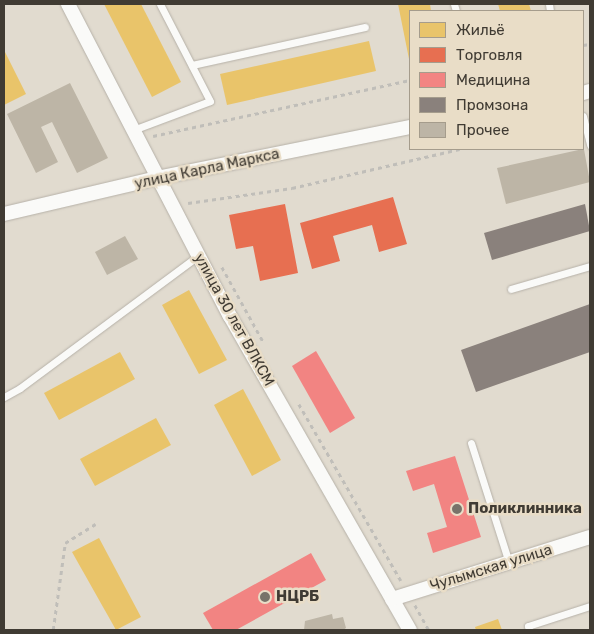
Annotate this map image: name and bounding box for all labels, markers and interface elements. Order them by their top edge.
legend [409,10,584,150]
text: Жильё [456,21,505,39]
text: Торговля [456,46,522,64]
text: Медицина [456,71,530,89]
text: Промзона [456,96,528,114]
text: Прочее [456,121,509,139]
street label: улица Карла Маркса [133,145,281,193]
street label: улица 30 лет ВЛКСМ [190,250,278,390]
place label: Поликлинника [468,500,582,518]
marker: Поликлинника [450,502,464,516]
street label: Чулымская улица [428,541,554,595]
place label: НЦРБ [276,588,319,606]
marker: НЦРБ [258,590,272,604]

